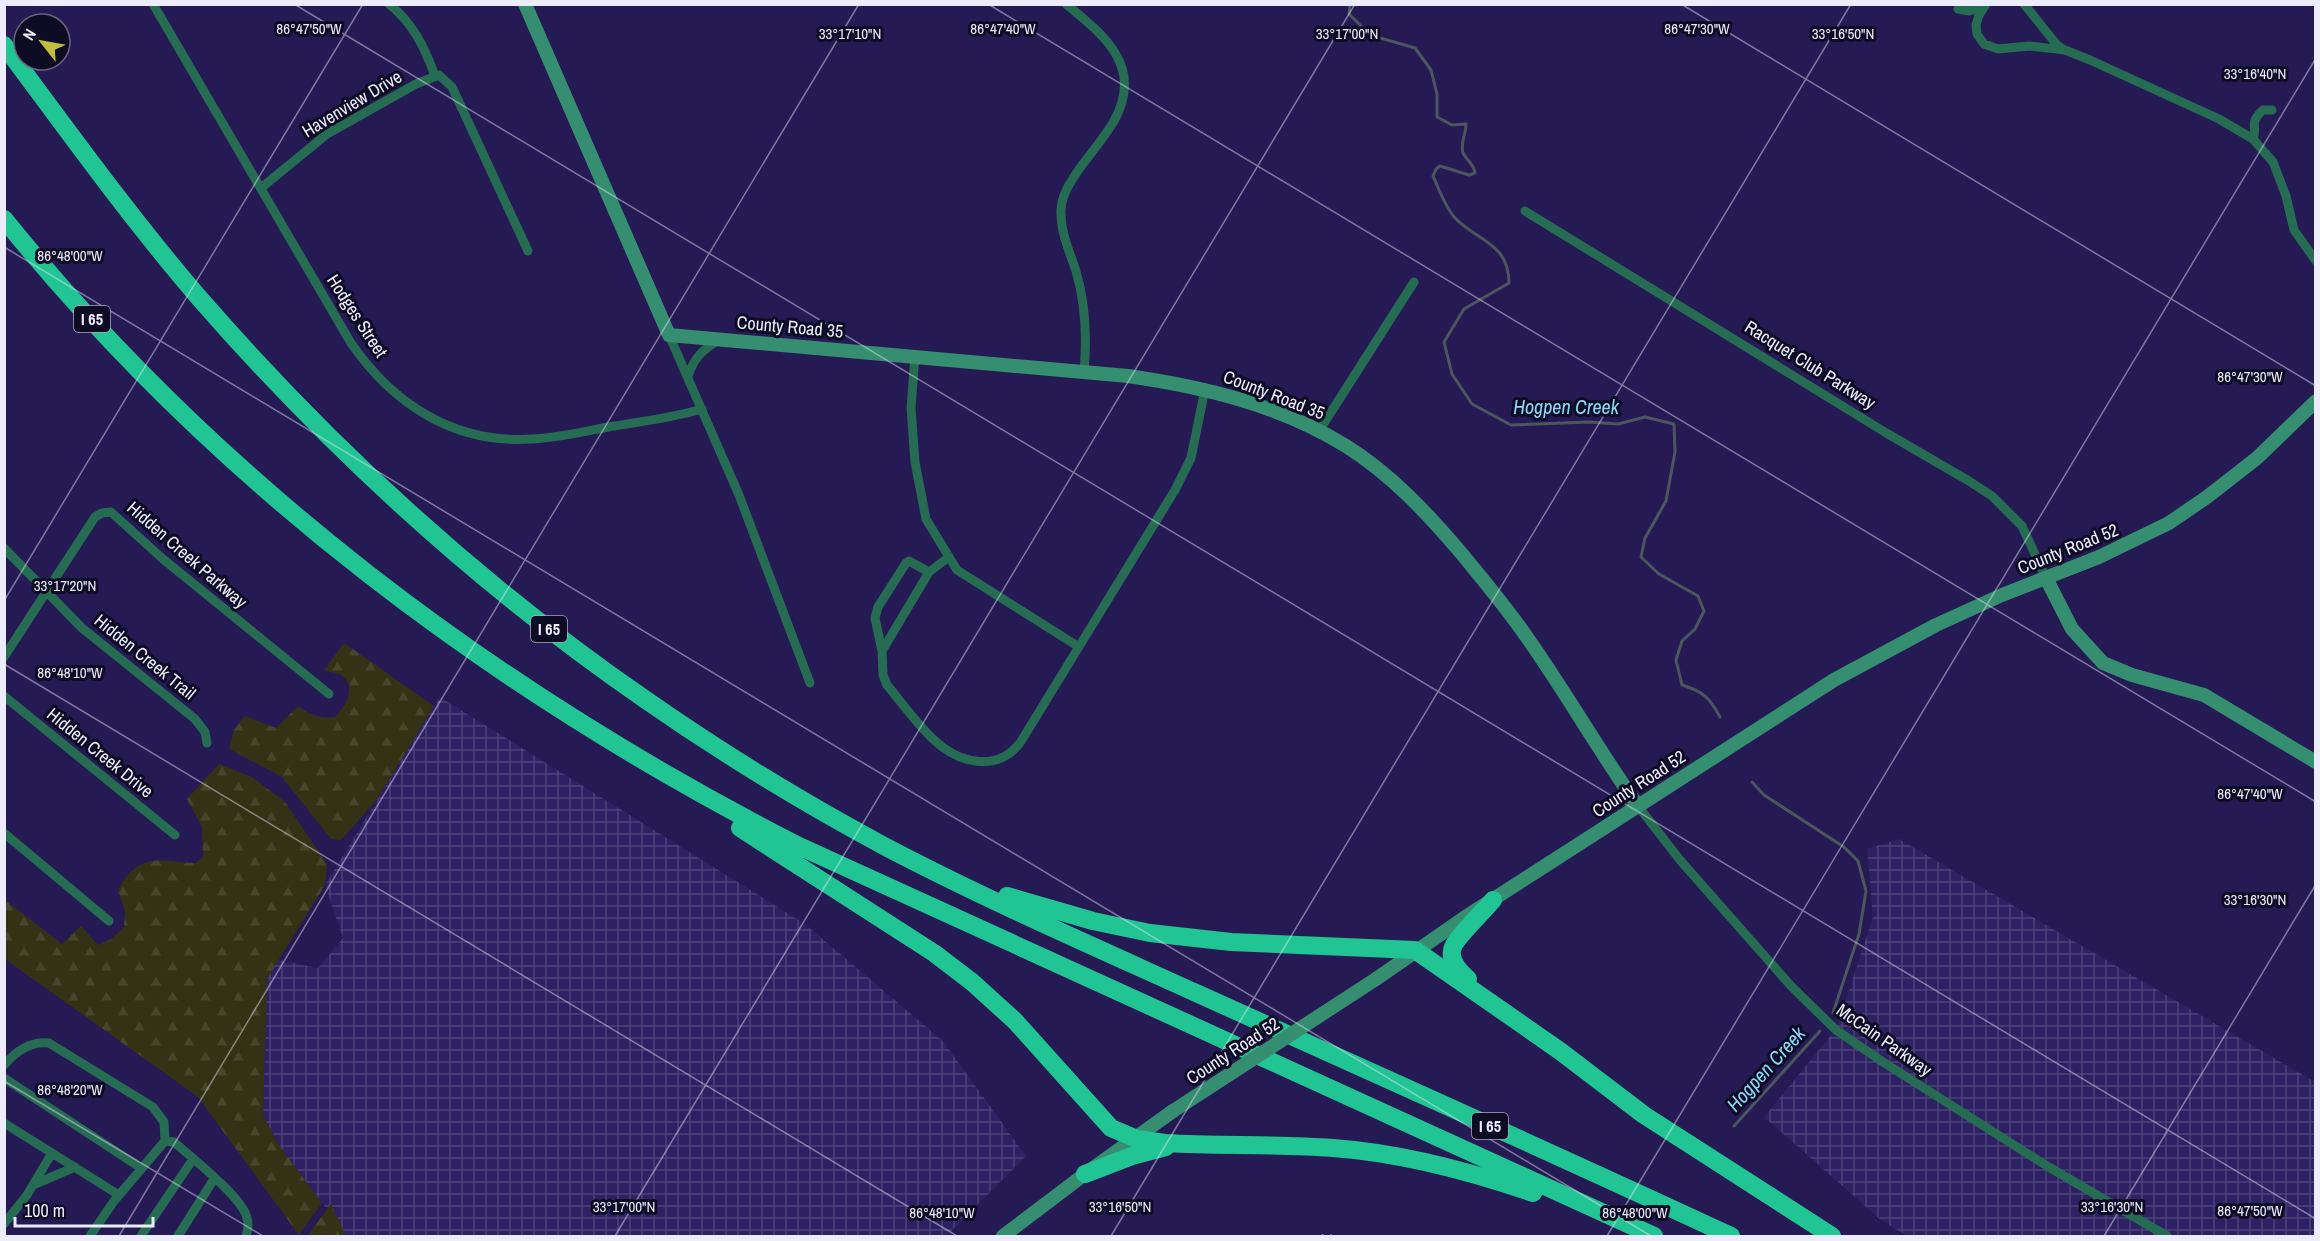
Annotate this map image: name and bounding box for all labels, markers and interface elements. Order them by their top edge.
north arrow [12,12,72,72]
text: 86°47'50"W [276,18,342,39]
text: 86°47'40"W [970,18,1036,39]
text: 86°47'30"W [1664,18,1730,39]
text: 33°17'10"N [819,23,881,44]
text: 33°17'00"N [1316,23,1378,44]
text: 33°16'50"N [1812,23,1874,44]
text: N [17,25,41,44]
text: 33°16'40"N [2224,63,2286,84]
street label: Havenview Drive [297,64,406,143]
text: 86°48'00"W [37,245,103,266]
street label: Hodges Street [321,269,394,362]
road number: I 65 [74,306,110,332]
street label: County Road 35 [736,309,844,344]
street label: Racquet Club Parkway [1740,314,1881,415]
street label: County Road 35 [1220,364,1328,425]
text: 86°47'30"W [2217,366,2283,387]
water label: Hogpen Creek [1513,393,1620,420]
street label: Hidden Creek Parkway [122,495,253,614]
street label: County Road 52 [2014,517,2122,580]
text: 33°17'20"N [34,575,96,596]
street label: Hidden Creek Trail [89,608,201,705]
road number: I 65 [531,616,567,642]
text: 86°48'10"W [37,662,103,683]
street label: Hidden Creek Drive [42,702,159,803]
street label: County Road 52 [1587,744,1690,823]
text: 86°47'40"W [2217,783,2283,804]
text: 33°16'30"N [2224,889,2286,910]
street label: McCain Parkway [1831,997,1938,1082]
street label: County Road 52 [1181,1011,1284,1090]
water label: Hogpen Creek [1720,1020,1812,1117]
text: 86°48'20"W [37,1079,103,1100]
road number: I 65 [1472,1113,1508,1139]
scale bar [15,1190,153,1228]
text: 33°17'00"N [593,1196,655,1217]
text: 33°16'50"N [1089,1196,1151,1217]
text: 33°16'30"N [2081,1196,2143,1217]
text: 100 m [24,1198,65,1223]
text: 86°47'50"W [2217,1200,2283,1221]
text: 86°48'10"W [909,1202,975,1223]
text: 86°48'00"W [1602,1202,1668,1223]

